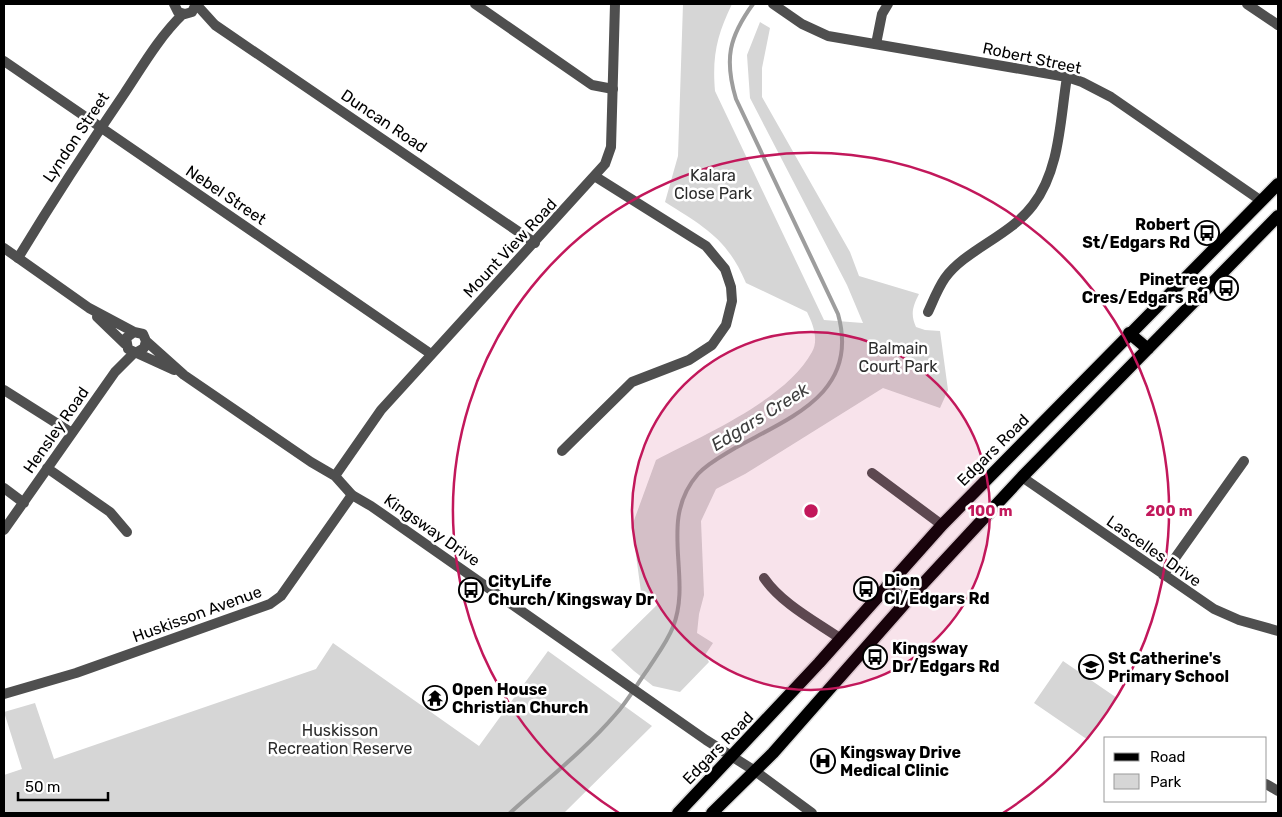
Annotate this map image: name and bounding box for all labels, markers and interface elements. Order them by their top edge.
street label: Robert Street [981,38,1083,78]
street label: Duncan Road [337,85,431,157]
street label: Lyndon Street [39,88,113,186]
street label: Nebel Street [182,161,270,229]
park label: Kalara Close Park [674,166,753,203]
street label: Mount View Road [459,195,561,301]
place label: Robert St/Edgars Rd [1082,215,1191,252]
bus stop icon: Robert St/Edgars Rd [1194,220,1220,246]
place label: Pinetree Cres/Edgars Rd [1082,270,1208,307]
bus stop icon: Pinetree Cres/Edgars Rd [1213,275,1239,301]
park label: Balmain Court Park [858,339,938,376]
water label: Edgars Creek [707,378,814,456]
street label: Hensley Road [19,383,93,477]
street label: Edgars Road [953,410,1033,490]
street label: Kingsway Drive [380,490,484,570]
centre of rings [802,502,820,520]
text: 100 m [968,502,1012,520]
text: 200 m [1145,502,1193,520]
street label: Lascelles Drive [1103,511,1205,591]
place label: Dion Cl/Edgars Rd [884,571,990,608]
place label: CityLife Church/Kingsway Dr [488,572,655,609]
bus stop icon: Dion Cl/Edgars Rd [853,576,879,602]
bus stop icon: CityLife Church/Kingsway Dr [458,577,484,603]
street label: Huskisson Avenue [130,582,264,646]
place label: Kingsway Dr/Edgars Rd [892,639,1000,676]
bus stop icon: Kingsway Dr/Edgars Rd [862,644,888,670]
place label: St Catherine's Primary School [1108,649,1229,686]
school or university icon: St Catherine's Primary School [1078,654,1104,680]
place label: Open House Christian Church [452,680,588,717]
temple icon: Open House Christian Church [422,685,448,711]
street label: Edgars Road [679,708,757,788]
park label: Huskisson Recreation Reserve [268,721,412,758]
legend [1104,737,1267,802]
place label: Kingsway Drive Medical Clinic [840,743,961,780]
hospital icon: Kingsway Drive Medical Clinic [810,748,836,774]
text: Road [1150,748,1186,766]
scale bar [18,770,108,802]
text: Park [1150,773,1181,791]
text: 50 m [25,778,60,796]

